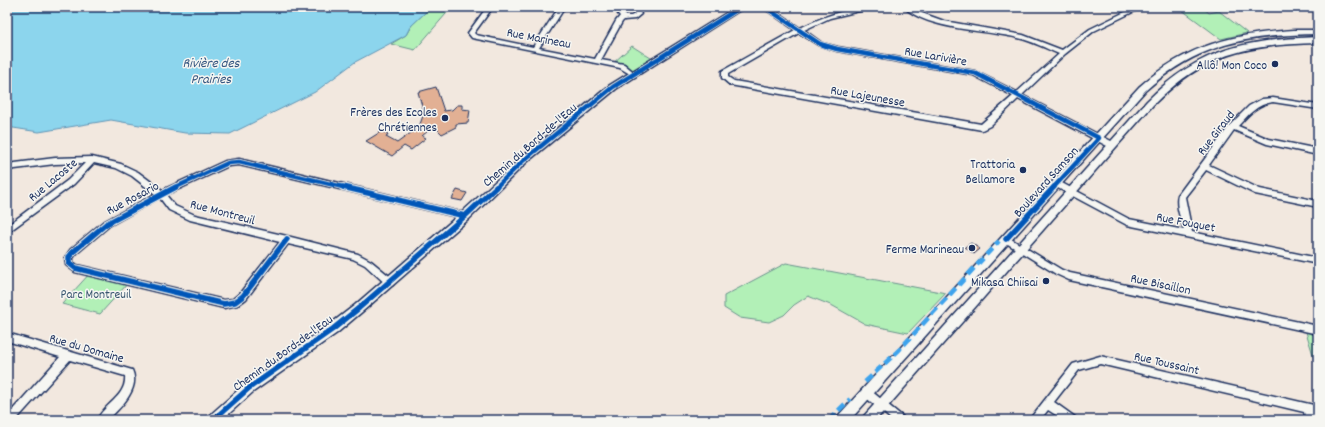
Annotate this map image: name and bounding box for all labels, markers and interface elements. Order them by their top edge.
street label: Rue Marineau [505,24,572,55]
street label: Rue Larivière [903,43,969,72]
water label: Rivière des Prairies [183,54,241,90]
place label: Allô! Mon Coco [1197,57,1267,76]
marker: Allô! Mon Coco [1270,59,1280,69]
street label: Rue Lajeunesse [829,82,907,113]
street label: Chemin du Bord-de-l'Eau [479,99,582,192]
place label: Frères des Ecoles Chrétiennes [350,104,437,138]
street label: Rue Giraud [1193,107,1241,160]
marker: Frères des Ecoles Chrétiennes [440,113,450,123]
street label: Boulevard Samson [1010,143,1084,222]
street label: Rue Lacoste [25,154,83,207]
place label: Trattoria Bellamore [966,156,1016,190]
marker: Trattoria Bellamore [1018,165,1028,175]
street label: Rue Rosario [103,177,163,221]
street label: Rue Montreuil [188,196,257,231]
street label: Rue Fouquet [1154,208,1217,239]
place label: Ferme Marineau [886,241,964,260]
marker: Ferme Marineau [967,243,977,253]
street label: Rue Bisaillon [1129,270,1192,301]
place label: Mikasa Chiisai [971,274,1039,293]
marker: Mikasa Chiisai [1041,276,1051,286]
park label: Parc Montreuil [61,286,131,305]
street label: Chemin du Bord-de-l'Eau [229,311,338,397]
street label: Rue du Domaine [47,330,126,369]
street label: Rue Toussaint [1132,348,1201,381]

